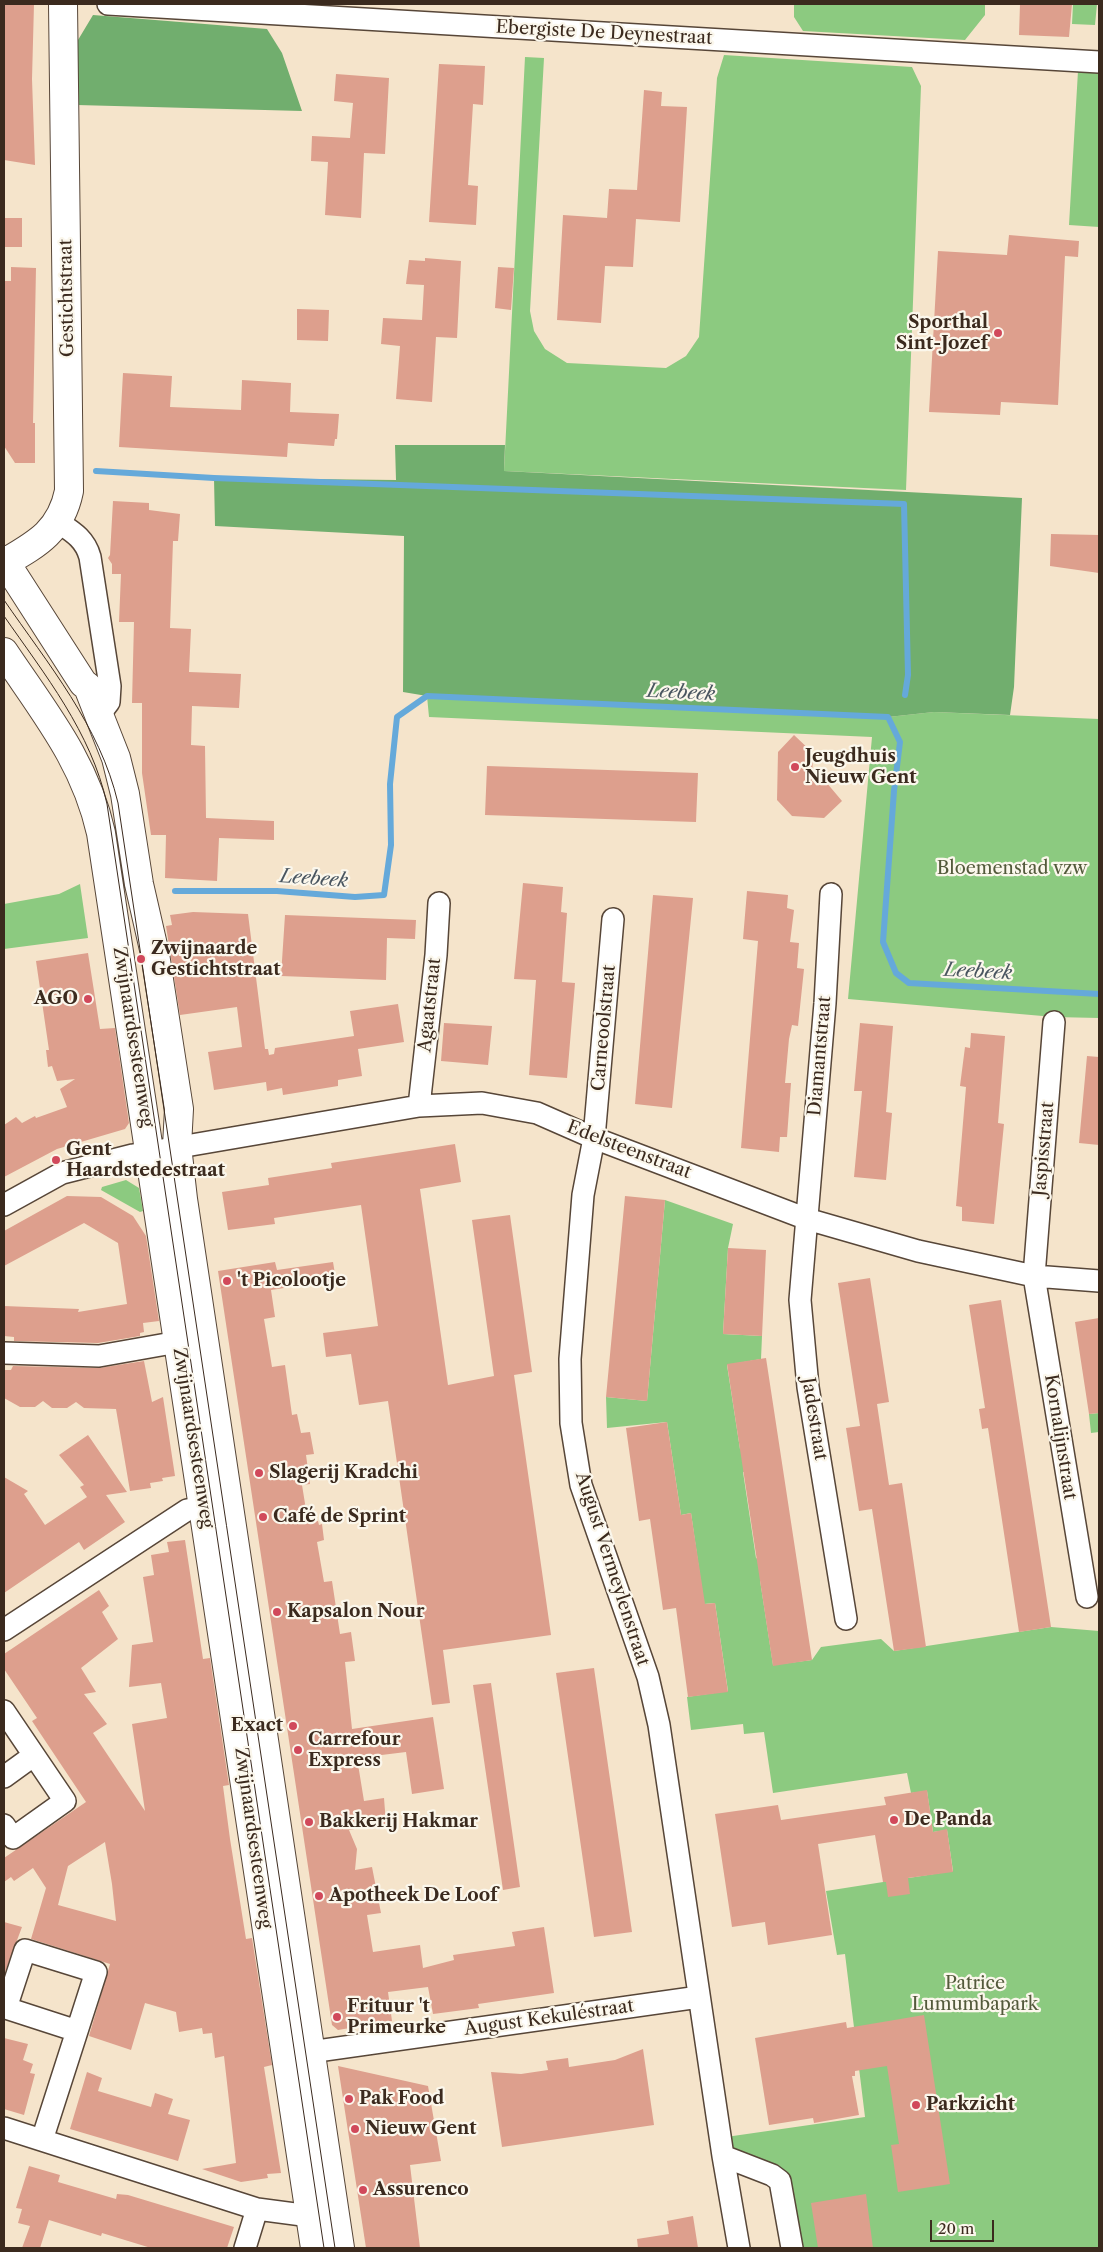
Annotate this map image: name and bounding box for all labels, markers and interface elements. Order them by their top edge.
street label: Ebergiste De Deynestraat [495,17,713,49]
street label: Gestichtstraat [55,239,79,357]
place label: Sporthal Sint-Jozef [896,312,988,354]
marker: Sporthal Sint-Jozef [992,327,1004,339]
water label: Leebeek [646,680,716,706]
place label: Jeugdhuis Nieuw Gent [805,746,916,789]
marker: Jeugdhuis Nieuw Gent [789,761,801,773]
park label: Bloemenstad vzw [937,858,1087,880]
water label: Leebeek [279,865,349,893]
place label: Zwijnaarde Gestichtstraat [151,938,281,981]
street label: Zwijnaardsesteenweg [108,945,158,1129]
marker: Zwijnaarde Gestichtstraat [135,953,147,965]
street label: Agaatstraat [414,957,446,1053]
water label: Leebeek [943,959,1013,985]
street label: Carneoolstraat [588,964,620,1092]
place label: AGO [34,988,78,1010]
marker: AGO [82,993,94,1005]
street label: Diamantstraat [804,995,836,1117]
street label: Jaspisstraat [1029,1101,1059,1197]
street label: Edelsteenstraat [564,1116,694,1184]
place label: Gent Haardstedestraat [66,1139,225,1182]
marker: Gent Haardstedestraat [50,1154,62,1166]
place label: 't Picolootje [237,1270,346,1292]
marker: 't Picolootje [221,1275,233,1287]
street label: Zwijnaardsesteenweg [168,1346,218,1530]
street label: Kornalijnstraat [1039,1373,1081,1501]
street label: Jadestraat [797,1376,831,1462]
place label: Slagerij Kradchi [269,1462,418,1484]
marker: Slagerij Kradchi [253,1467,265,1479]
street label: August Vermeylenstraat [570,1469,654,1669]
place label: Café de Sprint [273,1506,406,1528]
marker: Café de Sprint [257,1511,269,1523]
place label: Kapsalon Nour [287,1601,425,1623]
marker: Kapsalon Nour [271,1606,283,1618]
place label: Exact [231,1715,283,1737]
marker: Exact [287,1720,299,1732]
place label: Carrefour Express [308,1729,401,1772]
marker: Carrefour Express [292,1744,304,1756]
street label: Zwijnaardsesteenweg [230,1746,276,1930]
place label: De Panda [904,1809,992,1831]
place label: Bakkerij Hakmar [319,1811,478,1833]
marker: De Panda [888,1814,900,1826]
marker: Bakkerij Hakmar [303,1816,315,1828]
place label: Apotheek De Loof [329,1885,498,1907]
marker: Apotheek De Loof [313,1890,325,1902]
park label: Patrice Lumumbapark [912,1973,1038,2016]
street label: August Kekuléstraat [463,1995,635,2041]
place label: Frituur 't Primeurke [347,1996,446,2038]
marker: Frituur 't Primeurke [331,2011,343,2023]
place label: Pak Food [359,2088,444,2110]
marker: Pak Food [343,2093,355,2105]
place label: Parkzicht [926,2094,1015,2116]
marker: Parkzicht [910,2099,922,2111]
place label: Nieuw Gent [365,2118,476,2140]
marker: Nieuw Gent [349,2123,361,2135]
place label: Assurenco [373,2179,469,2201]
marker: Assurenco [357,2184,369,2196]
scale bar [933,2210,997,2242]
text: 20 m [938,2219,974,2238]

